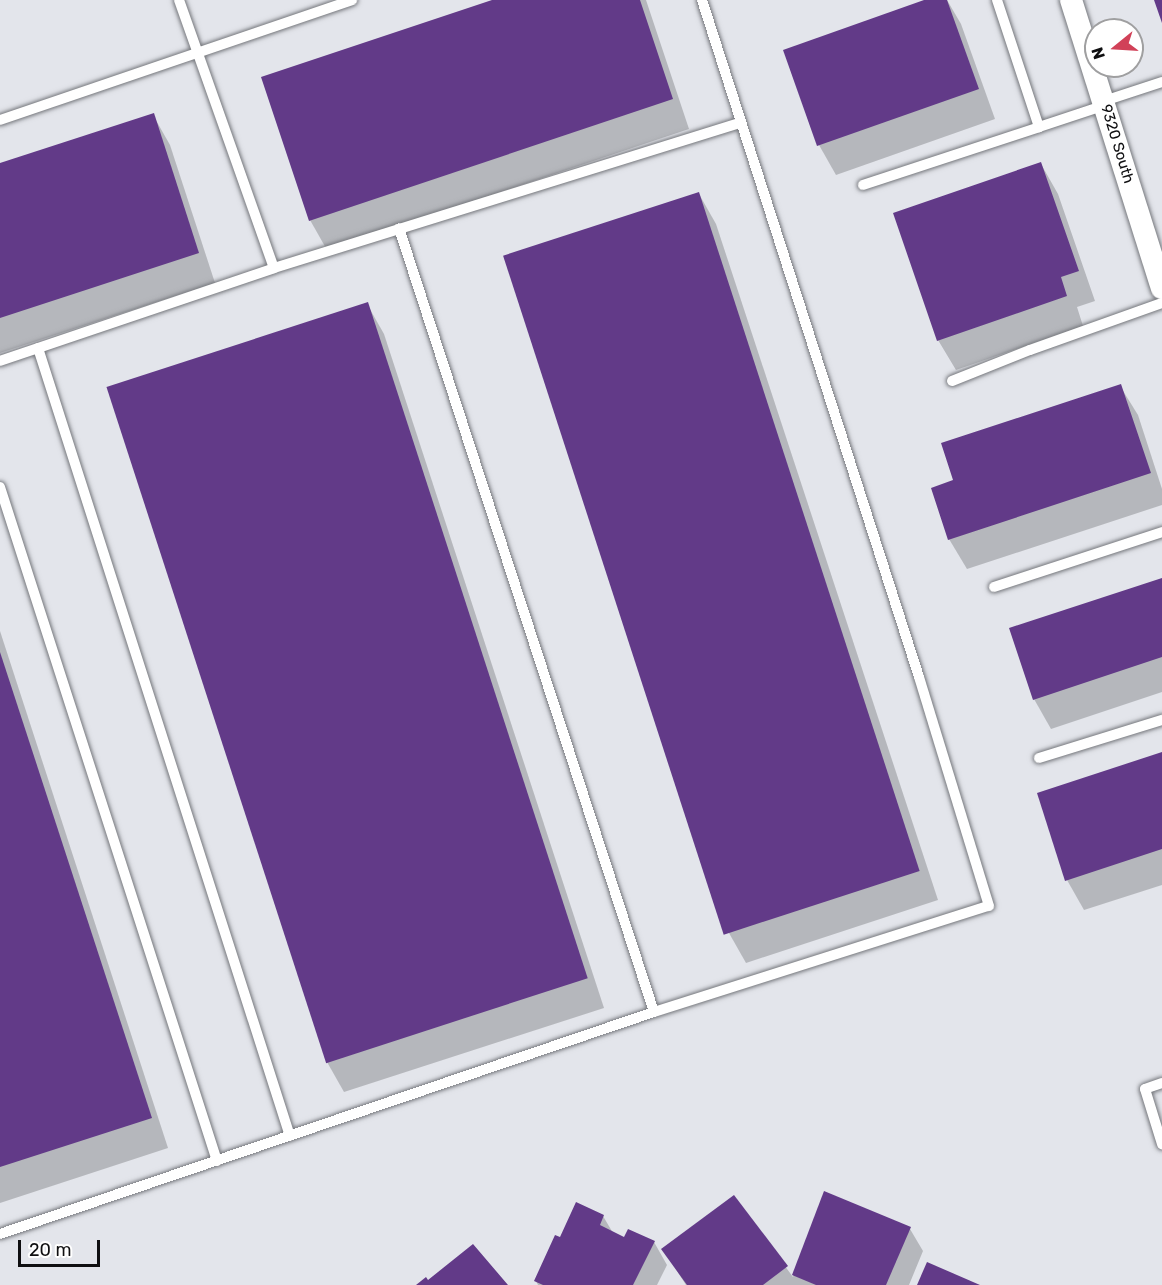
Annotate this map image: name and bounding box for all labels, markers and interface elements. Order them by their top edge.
north arrow [1084,18,1144,78]
text: N [1087,45,1109,62]
street label: 9320 South [1096,102,1138,186]
scale bar [21,1228,104,1266]
text: 20 m [29,1239,71,1261]

